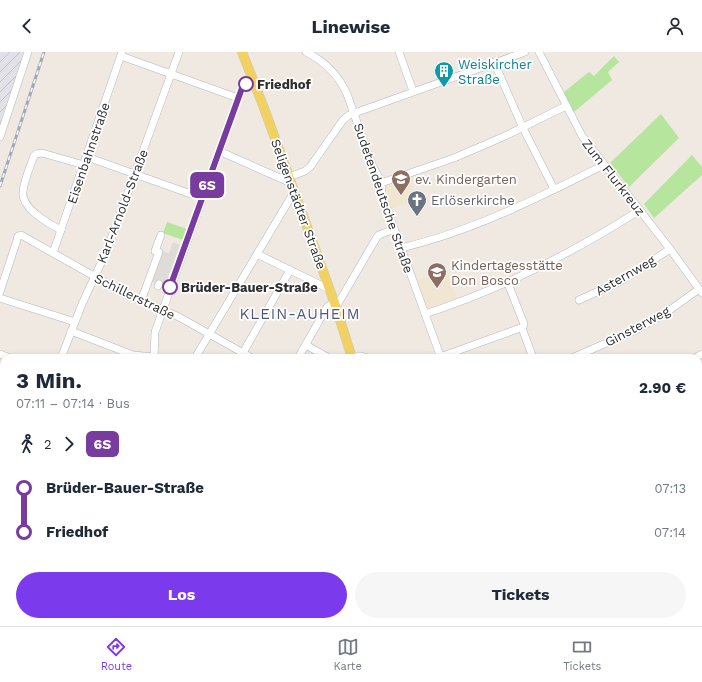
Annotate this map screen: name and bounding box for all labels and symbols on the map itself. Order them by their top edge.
place label: Weiskircher Straße [458,57,532,87]
building icon: Weiskircher Straße [433,60,455,88]
marker: Friedhof [238,76,254,92]
place label: Friedhof [257,77,312,92]
street label: Eisenbahnstraße [64,101,113,206]
street label: Sudetendeutsche Straße [351,121,416,275]
street label: Zum Flurkreuz [579,136,648,219]
street label: Seligenstädter Straße [268,137,329,271]
street label: Karl-Arnold-Straße [94,147,151,265]
school or university icon: ev. Kindergarten [390,168,412,196]
line badge: 6S [189,172,225,198]
place label: ev. Kindergarten [415,172,517,187]
church icon: Erlöserkirche [406,189,428,217]
place label: Erlöserkirche [431,193,515,208]
street label: Asternweg [593,252,658,299]
place label: Kindertagesstätte Don Bosco [451,258,563,288]
school or university icon: Kindertagesstätte Don Bosco [426,261,448,289]
street label: Schillerstraße [92,270,178,322]
marker: Brüder-Bauer-Straße [162,279,178,295]
place label: Brüder-Bauer-Straße [181,280,318,295]
street label: Ginsterweg [602,303,672,350]
district label: KLEIN-AUHEIM [239,305,361,323]

